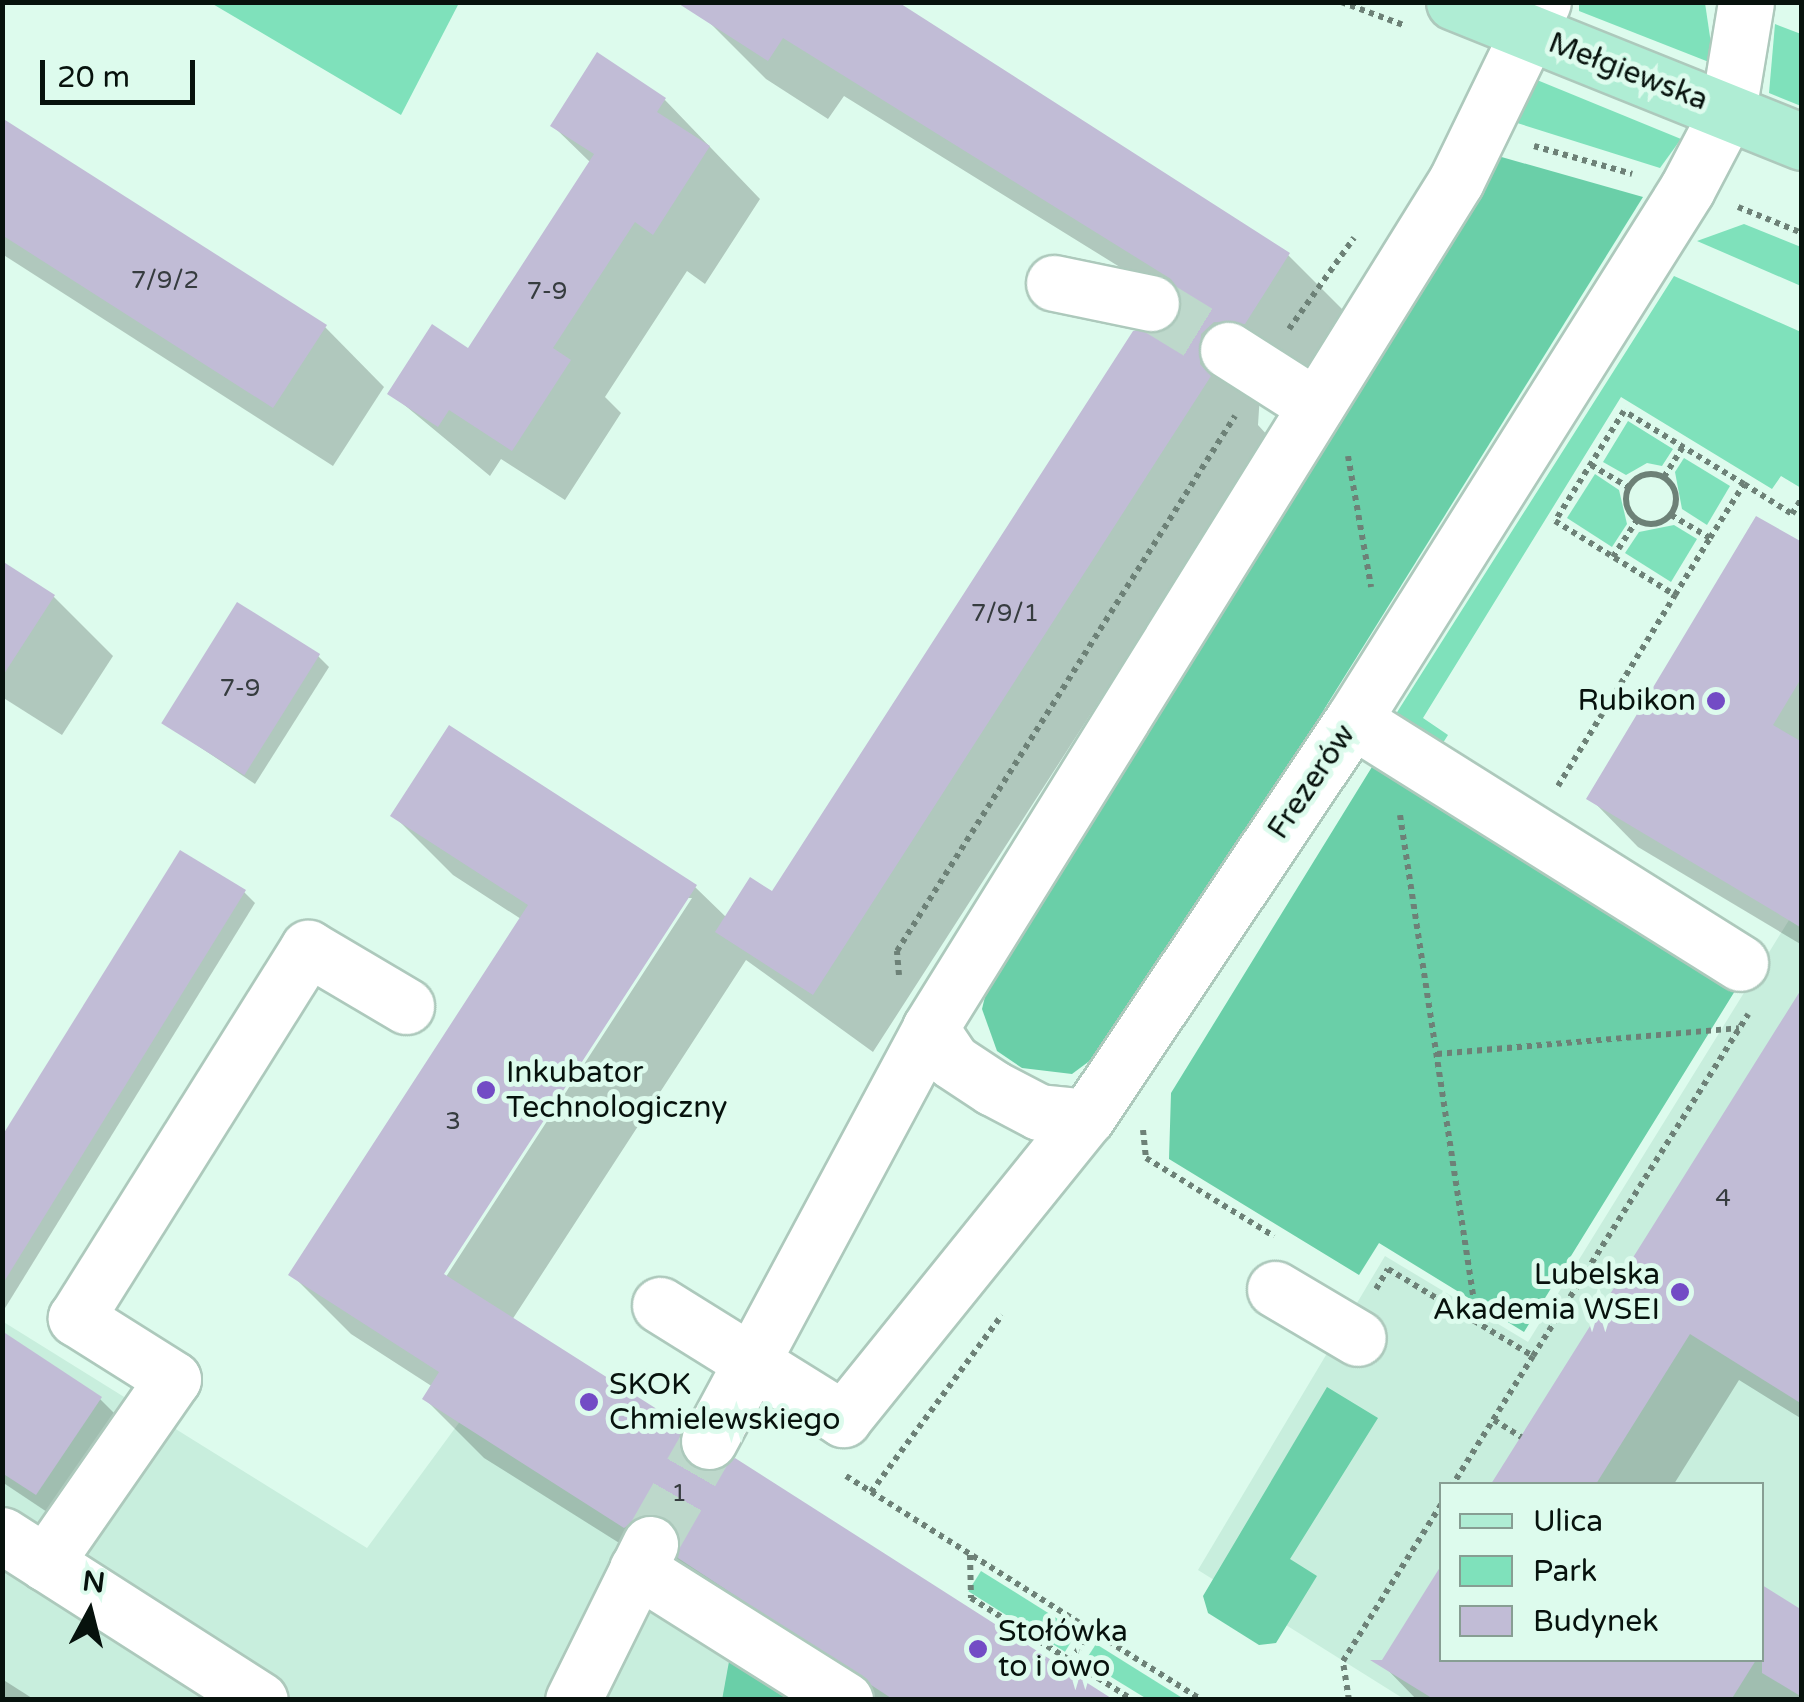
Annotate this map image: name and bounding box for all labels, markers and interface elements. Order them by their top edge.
street label: Mełgiewska [1543,25,1713,119]
scale bar [45,40,200,102]
text: 20 m [57,59,130,96]
house number: 7/9/2 [131,265,199,295]
house number: 7-9 [526,276,568,306]
house number: 7/9/1 [971,598,1039,628]
house number: 7-9 [219,673,261,703]
place label: Rubikon [1577,683,1696,719]
marker: Rubikon [1705,690,1727,712]
street label: Frezerów [1261,718,1363,846]
place label: Inkubator Technologiczny [506,1055,727,1126]
marker: Inkubator Technologiczny [475,1079,497,1101]
house number: 3 [445,1106,461,1136]
house number: 4 [1715,1183,1731,1213]
place label: Lubelska Akademia WSEI [1433,1257,1660,1328]
marker: Lubelska Akademia WSEI [1669,1281,1691,1303]
place label: SKOK Chmielewskiego [609,1367,841,1438]
marker: SKOK Chmielewskiego [578,1391,600,1413]
house number: 1 [671,1478,687,1508]
legend [1439,1482,1764,1662]
text: Ulica [1533,1503,1603,1540]
text: Park [1533,1553,1597,1590]
north arrow [40,1562,140,1662]
text: N [80,1564,107,1600]
text: Budynek [1533,1603,1659,1640]
place label: Stołówka to i owo [998,1614,1128,1684]
marker: Stołówka to i owo [967,1638,989,1660]

